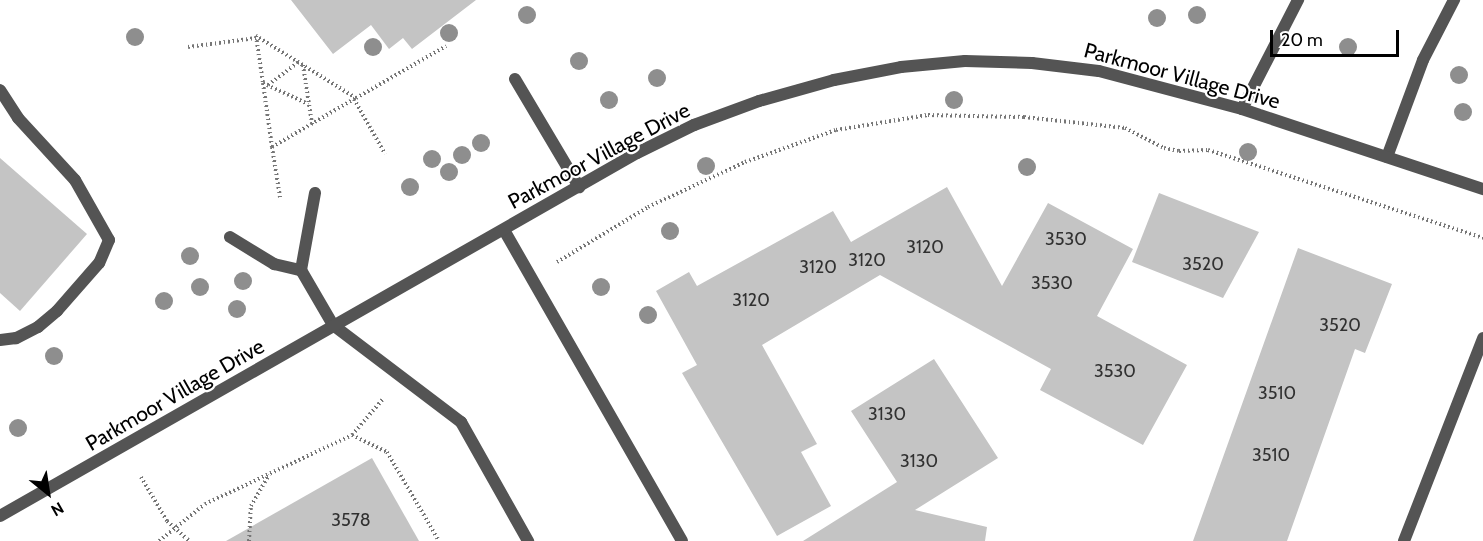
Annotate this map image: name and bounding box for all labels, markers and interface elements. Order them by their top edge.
scale bar [1273,18,1402,56]
text: 20 m [1281,29,1323,51]
street label: Parkmoor Village Drive [1081,38,1283,114]
street label: Parkmoor Village Drive [504,97,694,215]
house number: 3530 [1045,228,1087,250]
house number: 3120 [906,236,944,258]
house number: 3120 [848,249,886,271]
house number: 3520 [1182,253,1224,275]
house number: 3120 [799,256,837,278]
house number: 3530 [1031,272,1073,294]
house number: 3120 [732,289,770,311]
house number: 3520 [1319,314,1361,336]
street label: Parkmoor Village Drive [81,334,269,456]
house number: 3530 [1094,360,1136,382]
house number: 3510 [1258,382,1296,404]
house number: 3130 [868,403,906,425]
house number: 3510 [1252,444,1290,466]
house number: 3130 [900,450,938,472]
north arrow [18,463,78,523]
text: N [48,498,67,520]
house number: 3578 [331,509,371,531]

